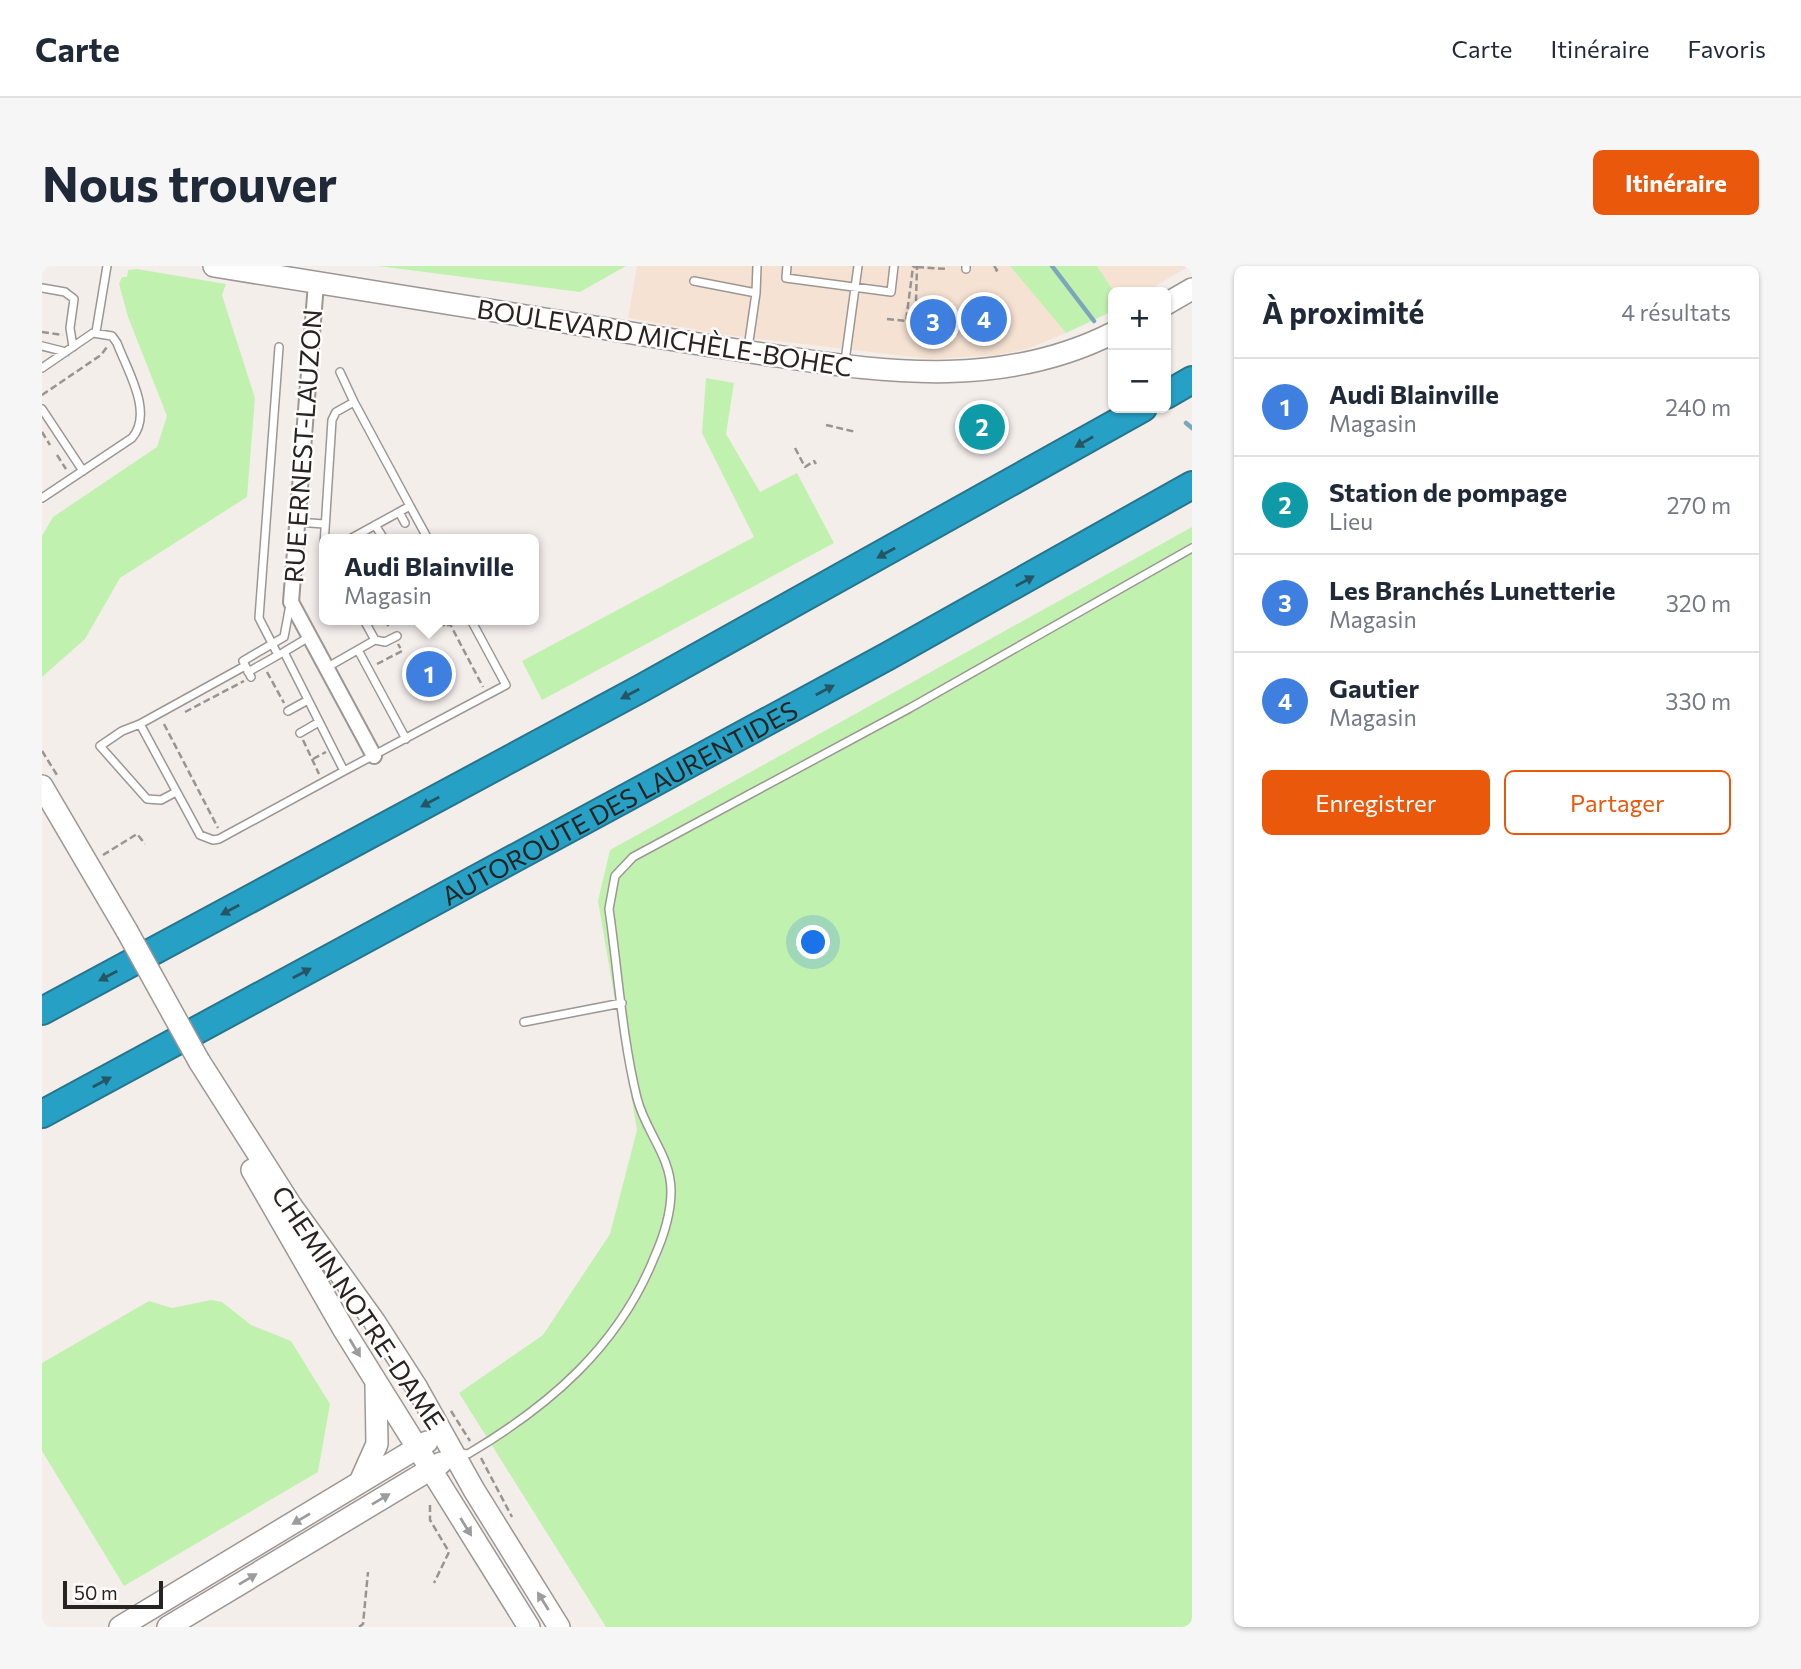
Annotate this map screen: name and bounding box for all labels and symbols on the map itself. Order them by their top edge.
street label: BOULEVARD MICHÈLE-BOHEC [475,292,855,382]
pin: 4 [961,293,1007,345]
pin: 3 [910,296,956,348]
street label: RUE ERNEST-LAUZON [277,308,327,584]
pin: 2 [959,401,1005,453]
one-way arrow [1075,436,1094,448]
one-way arrow [876,547,896,559]
one-way arrow [1015,575,1035,587]
pin: 1 [406,648,452,700]
one-way arrow [816,684,835,696]
one-way arrow [620,688,640,700]
street label: AUTOROUTE DES LAURENTIDES [436,693,802,910]
one-way arrow [420,796,440,808]
one-way arrow [220,904,240,916]
your location [796,925,830,959]
one-way arrow [292,968,312,979]
one-way arrow [98,970,117,982]
one-way arrow [92,1076,112,1087]
street label: CHEMIN NOTRE-DAME [266,1180,452,1434]
one-way arrow [348,1338,361,1357]
one-way arrow [372,1492,391,1505]
one-way arrow [291,1513,310,1525]
one-way arrow [460,1517,473,1536]
one-way arrow [238,1573,257,1585]
scale bar [63,1578,163,1610]
one-way arrow [537,1591,550,1610]

